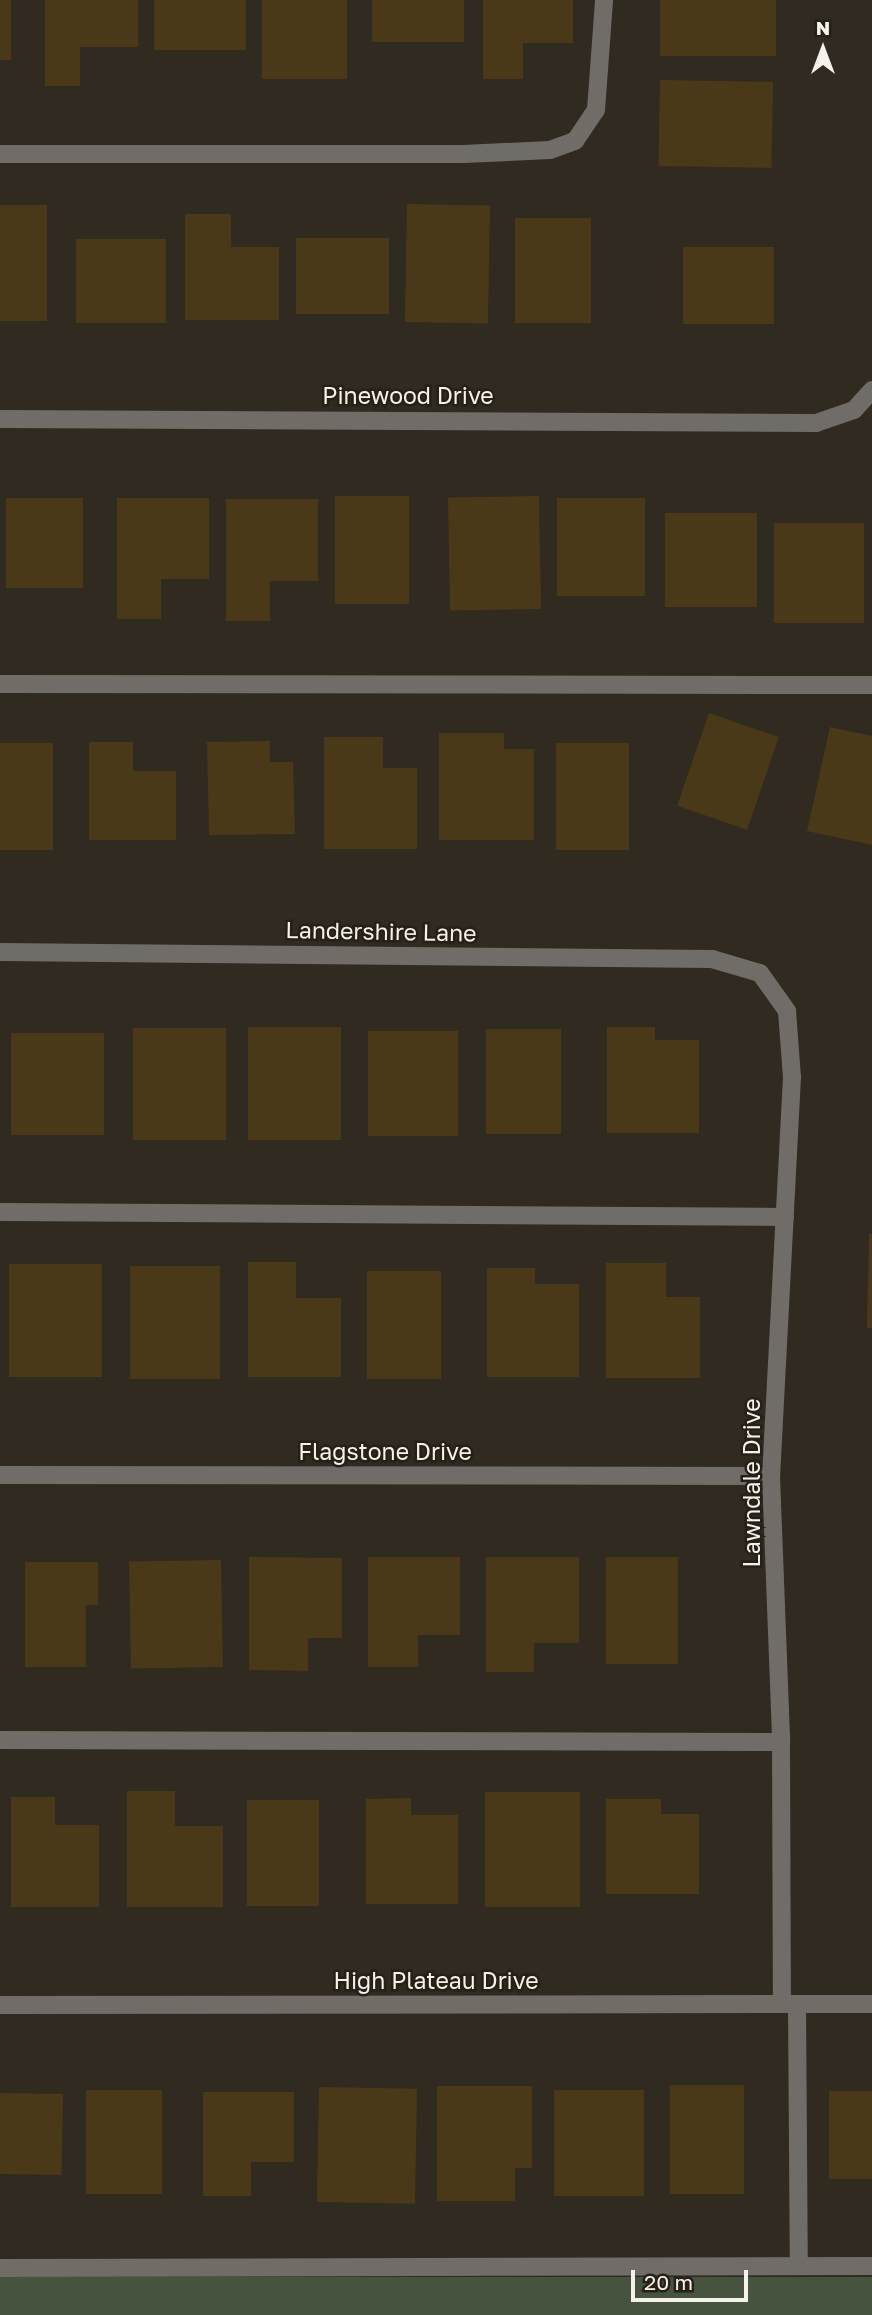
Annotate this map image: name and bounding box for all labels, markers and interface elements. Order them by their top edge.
north arrow [788,14,858,84]
text: N [816,16,830,39]
street label: Pinewood Drive [322,381,494,409]
street label: Landershire Lane [285,916,477,946]
street label: Lawndale Drive [737,1398,765,1568]
street label: Flagstone Drive [298,1437,472,1465]
street label: High Plateau Drive [333,1966,539,1994]
scale bar [634,2256,751,2300]
text: 20 m [644,2269,693,2295]

